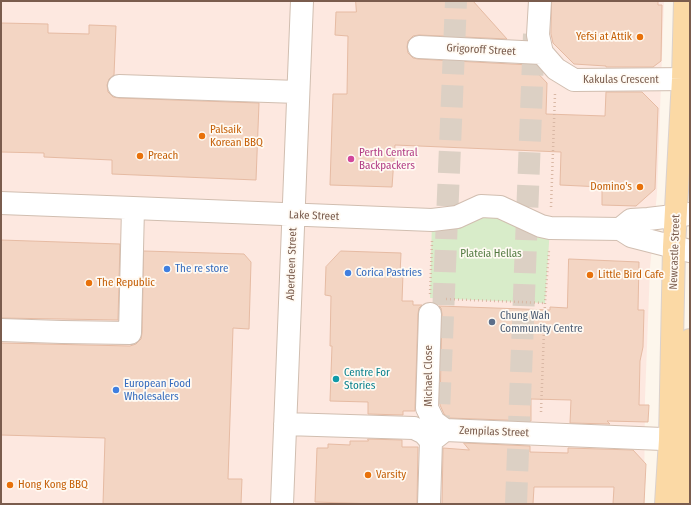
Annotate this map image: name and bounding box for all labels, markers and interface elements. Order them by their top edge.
place label: Yefsi at Attik [576,30,632,44]
marker: Yefsi at Attik [635,32,645,42]
street label: Grigoroff Street [446,42,516,58]
street label: Kakulas Crescent [583,73,659,87]
place label: Palsaik Korean BBQ [210,123,263,149]
marker: Palsaik Korean BBQ [197,131,207,141]
place label: Perth Central Backpackers [359,146,418,172]
place label: Preach [148,149,178,163]
marker: Preach [135,151,145,161]
marker: Perth Central Backpackers [346,154,356,164]
place label: Domino's [590,180,632,194]
marker: Domino's [635,182,645,192]
street label: Lake Street [289,209,339,223]
street label: Newcastle Street [667,214,683,290]
street label: Aberdeen Street [284,227,300,301]
park label: Plateia Hellas [460,247,522,261]
place label: The re store [175,262,228,276]
marker: The re store [162,264,172,274]
place label: Corica Pastries [356,266,422,280]
marker: Corica Pastries [343,268,353,278]
place label: Little Bird Cafe [598,268,664,282]
marker: Little Bird Cafe [585,270,595,280]
place label: The Republic [97,276,155,290]
marker: The Republic [84,278,94,288]
place label: Chung Wah Community Centre [500,309,583,335]
marker: Chung Wah Community Centre [487,317,497,327]
street label: Michael Close [422,345,436,407]
place label: Centre For Stories [344,366,390,392]
marker: Centre For Stories [331,374,341,384]
place label: European Food Wholesalers [124,377,191,403]
marker: European Food Wholesalers [111,385,121,395]
street label: Zempilas Street [459,424,529,440]
place label: Varsity [376,468,406,482]
marker: Varsity [363,470,373,480]
place label: Hong Kong BBQ [18,478,88,492]
marker: Hong Kong BBQ [5,480,15,490]

